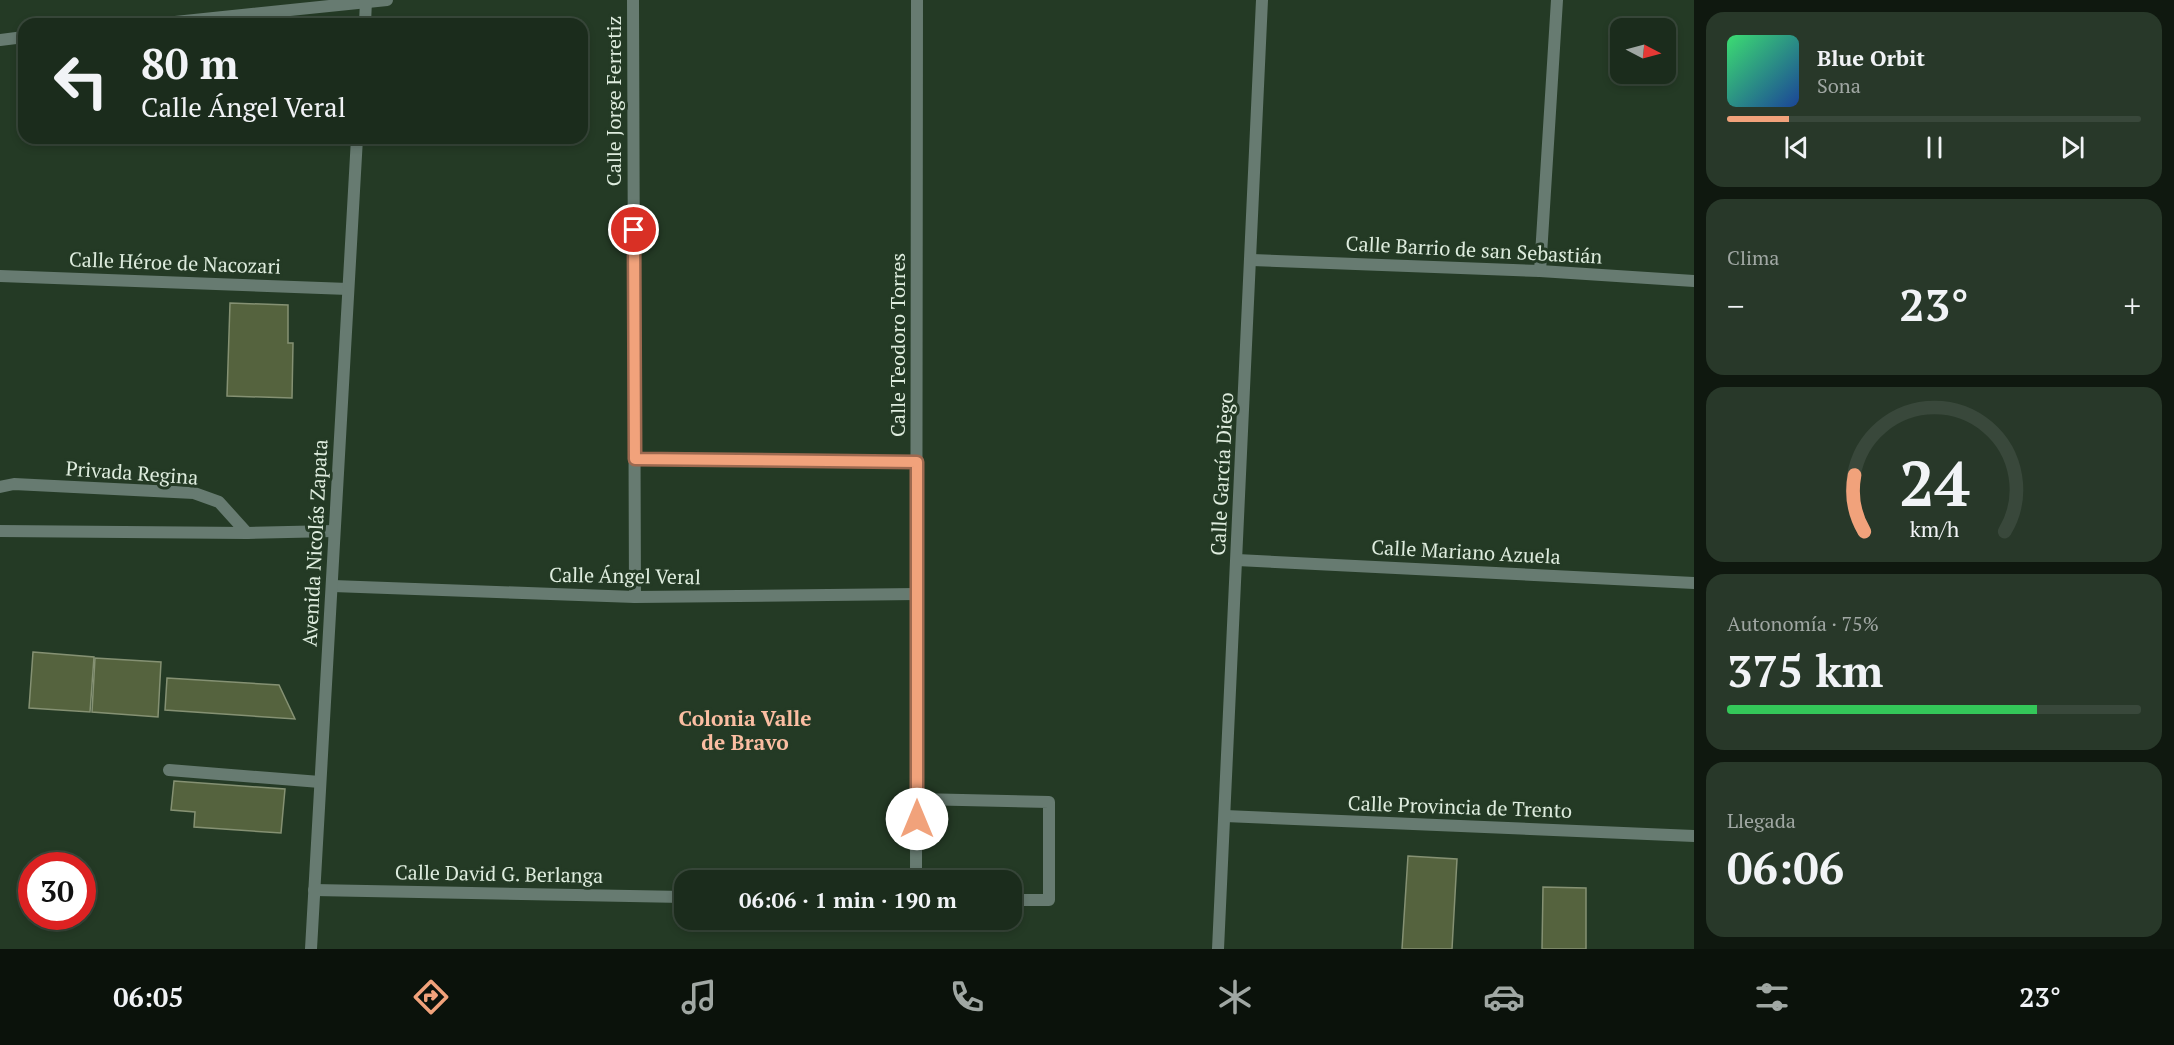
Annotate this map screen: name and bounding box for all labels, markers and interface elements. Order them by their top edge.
street label: Calle Jorge Ferretiz [600,16,627,186]
north arrow [1610,18,1676,84]
map controls [1610,18,1676,84]
text: 80 m [141,35,239,91]
icon: left [42,42,120,120]
text: Blue Orbit [1817,43,1925,72]
text: Sona [1817,72,1861,99]
text: Calle Ángel Veral [141,89,346,125]
icon: previous [1780,131,1813,164]
icon: pause [1918,131,1951,164]
icon: next [2056,131,2089,164]
pin [608,204,659,255]
icon: arrive [617,213,650,246]
street label: Calle Barrio de san Sebastián [1345,229,1603,270]
text: Clima [1727,244,1779,271]
street label: Calle Héroe de Nacozari [68,245,282,280]
street label: Calle Teodoro Torres [884,253,911,437]
text: 23° [1899,274,1969,334]
text: − [1727,284,1745,327]
text: + [2123,284,2141,327]
street label: Calle García Diego [1204,392,1239,556]
street label: Avenida Nicolás Zapata [296,439,333,647]
text: 24 [1899,441,1969,524]
street label: Privada Regina [65,454,199,491]
text: km/h [1909,515,1959,543]
street label: Calle Mariano Azuela [1371,533,1561,570]
street label: Calle Ángel Veral [549,561,701,590]
text: Autonomía · 75% [1727,610,1879,637]
text: 375 km [1727,640,1883,700]
district label: Colonia Valle de Bravo [678,704,812,756]
position arrow [885,787,949,851]
street label: Calle Provincia de Trento [1347,789,1573,824]
text: Llegada [1727,807,1796,834]
text: 06:06 [1727,837,1844,897]
speed limit sign: 30 [18,852,96,930]
street label: Calle David G. Berlanga [395,858,603,889]
text: 06:06 · 1 min · 190 m [739,885,957,914]
icon: directions [410,976,452,1018]
icon: music [678,976,720,1018]
icon: phone [946,976,988,1018]
icon: climate [1214,976,1256,1018]
icon: car [1483,976,1525,1018]
icon: filters [1751,976,1793,1018]
text: 06:05 [113,979,183,1015]
text: 23° [2019,979,2061,1015]

